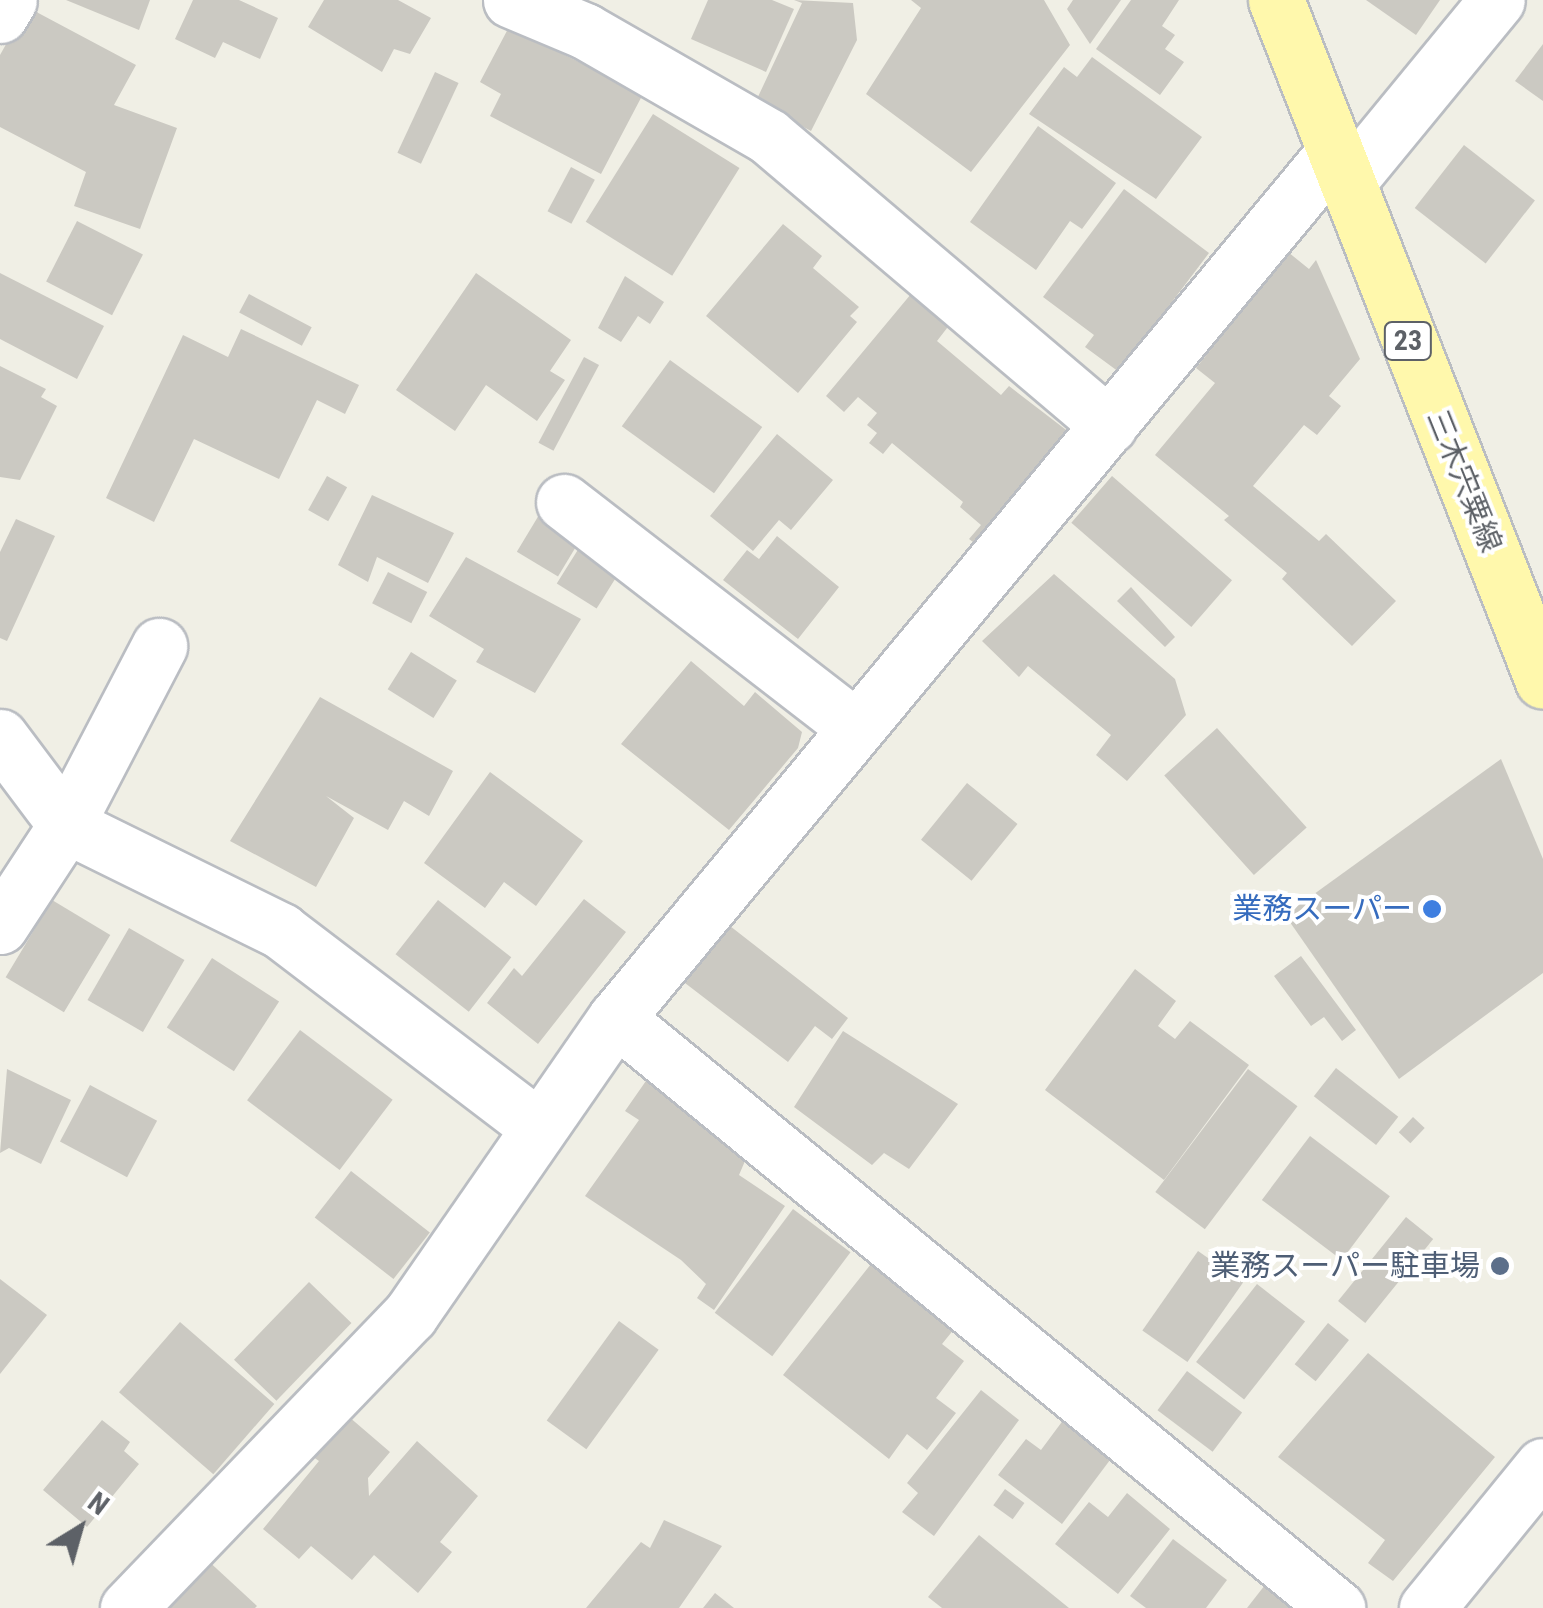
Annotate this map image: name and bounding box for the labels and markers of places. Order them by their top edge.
place label: 業務スーパー [1232,891,1412,927]
marker: 業務スーパー [1421,898,1443,920]
place label: 業務スーパー駐車場 [1210,1248,1480,1284]
marker: 業務スーパー駐車場 [1489,1255,1511,1277]

